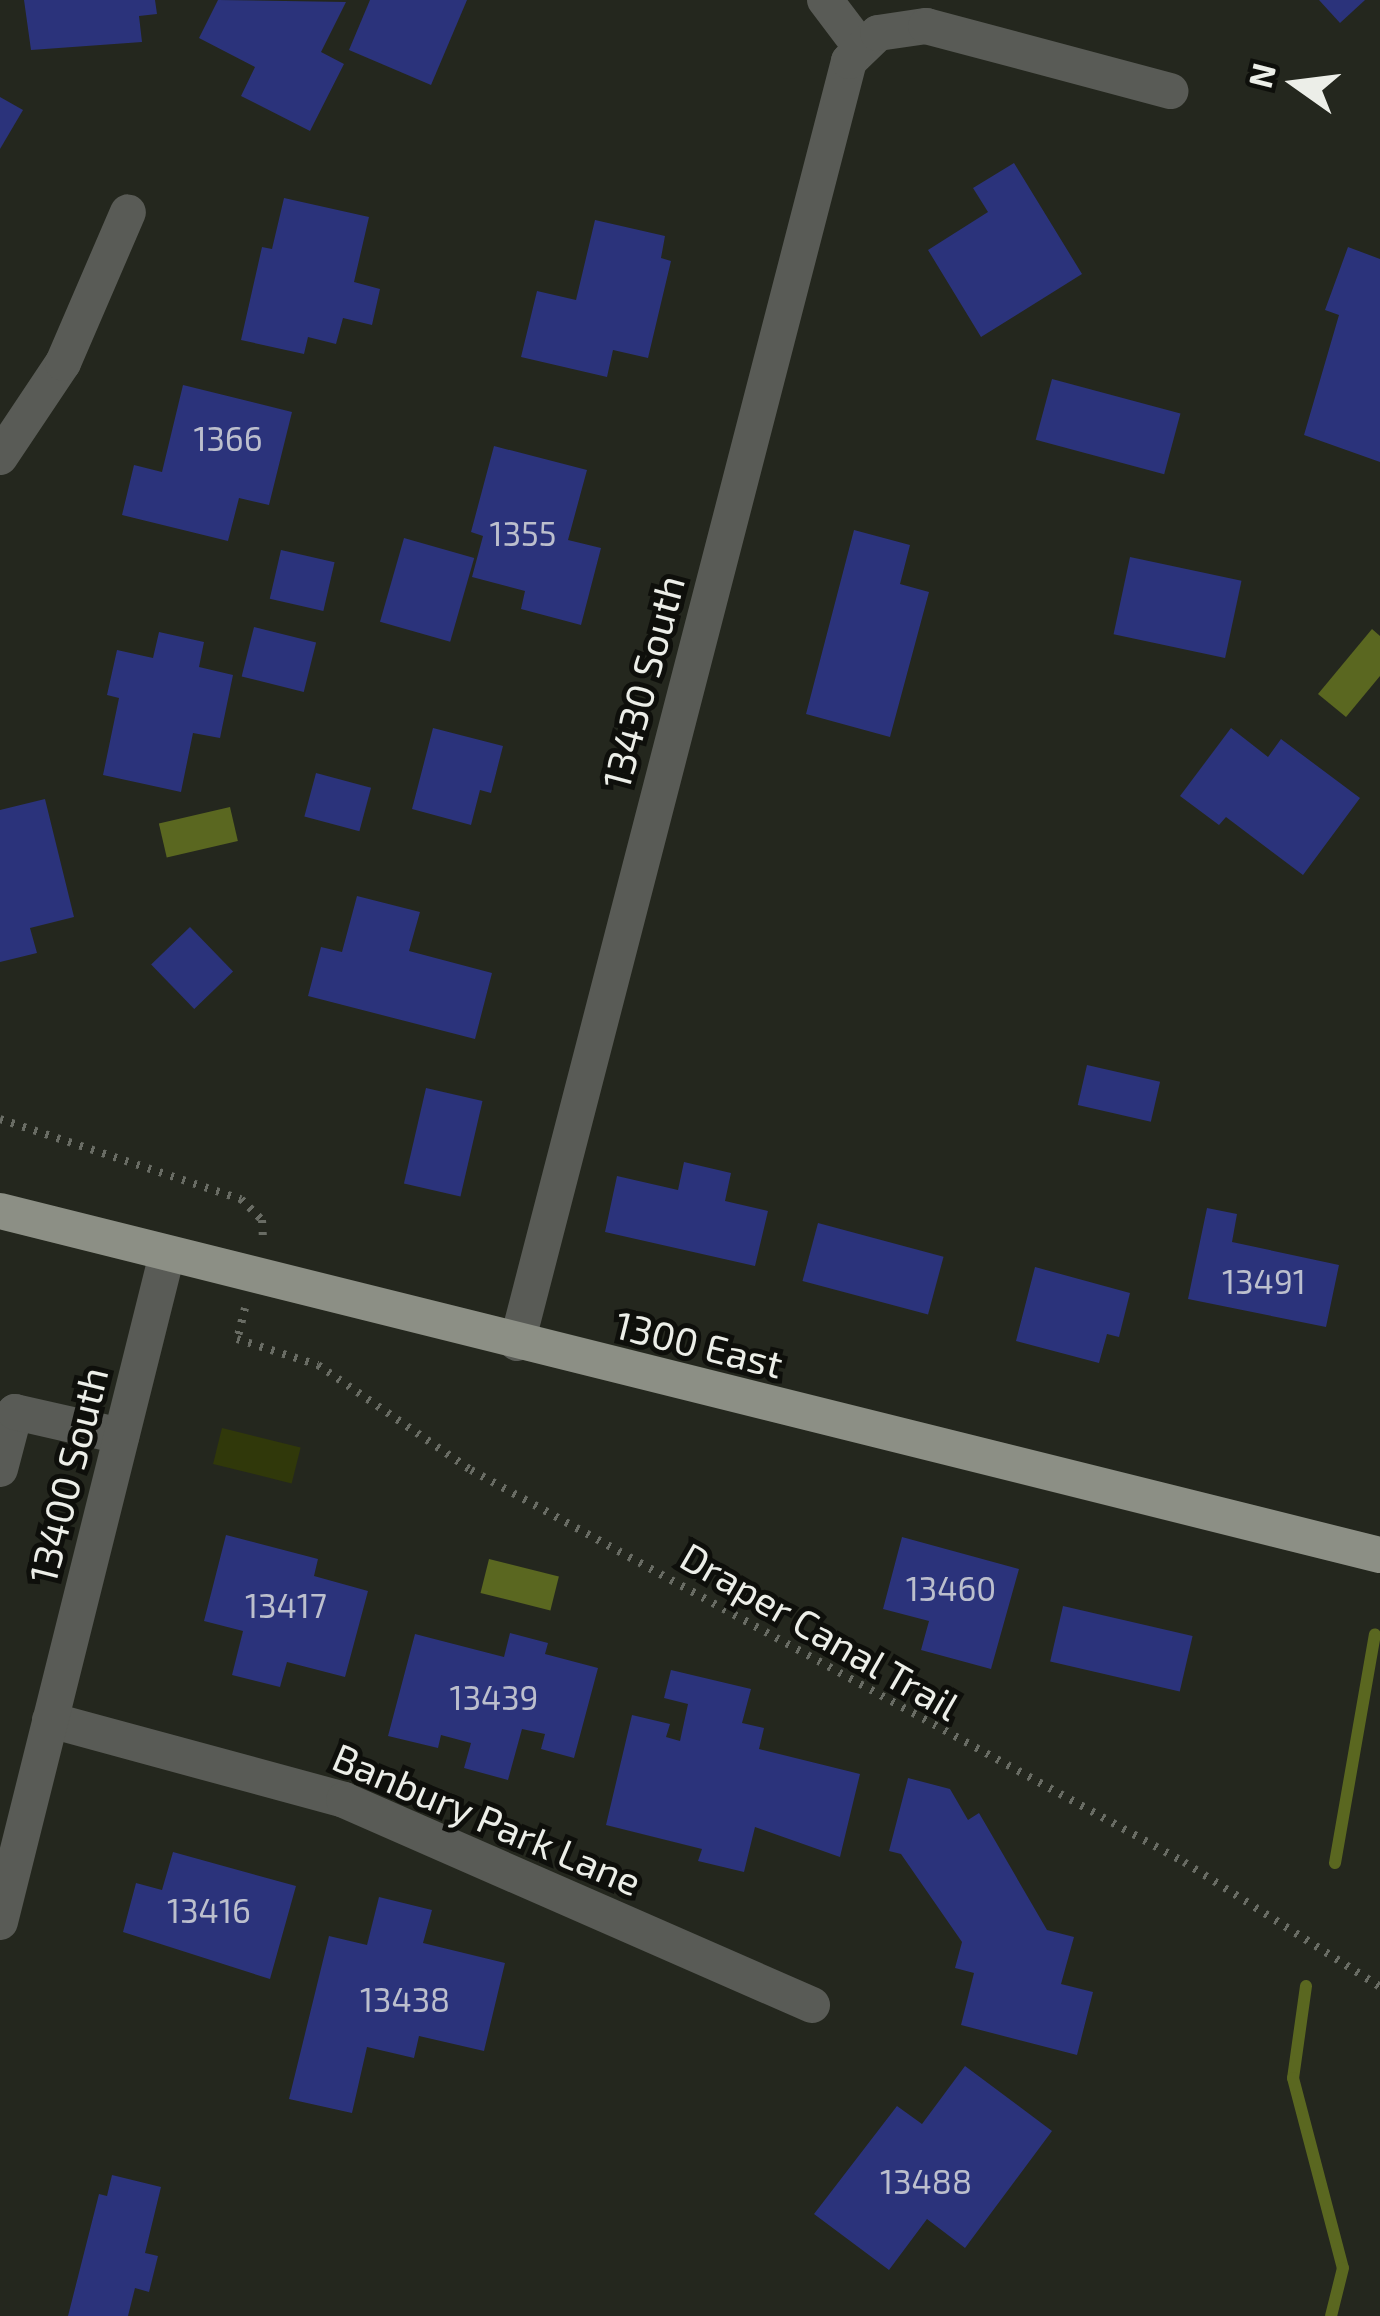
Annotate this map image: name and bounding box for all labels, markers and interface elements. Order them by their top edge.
north arrow [1236,24,1356,144]
text: N [1239,59,1283,92]
house number: 1366 [193,419,263,459]
house number: 1355 [490,514,556,554]
street label: 13430 South [592,570,694,794]
house number: 13491 [1222,1262,1306,1302]
street label: 1300 East [610,1301,788,1387]
street label: 13400 South [19,1362,117,1588]
street label: Draper Canal Trail [671,1532,969,1730]
house number: 13460 [906,1569,996,1609]
house number: 13417 [245,1586,327,1626]
house number: 13439 [449,1678,539,1718]
street label: Banbury Park Lane [325,1733,649,1905]
house number: 13416 [167,1891,251,1931]
house number: 13438 [360,1980,450,2020]
house number: 13488 [880,2162,972,2202]

